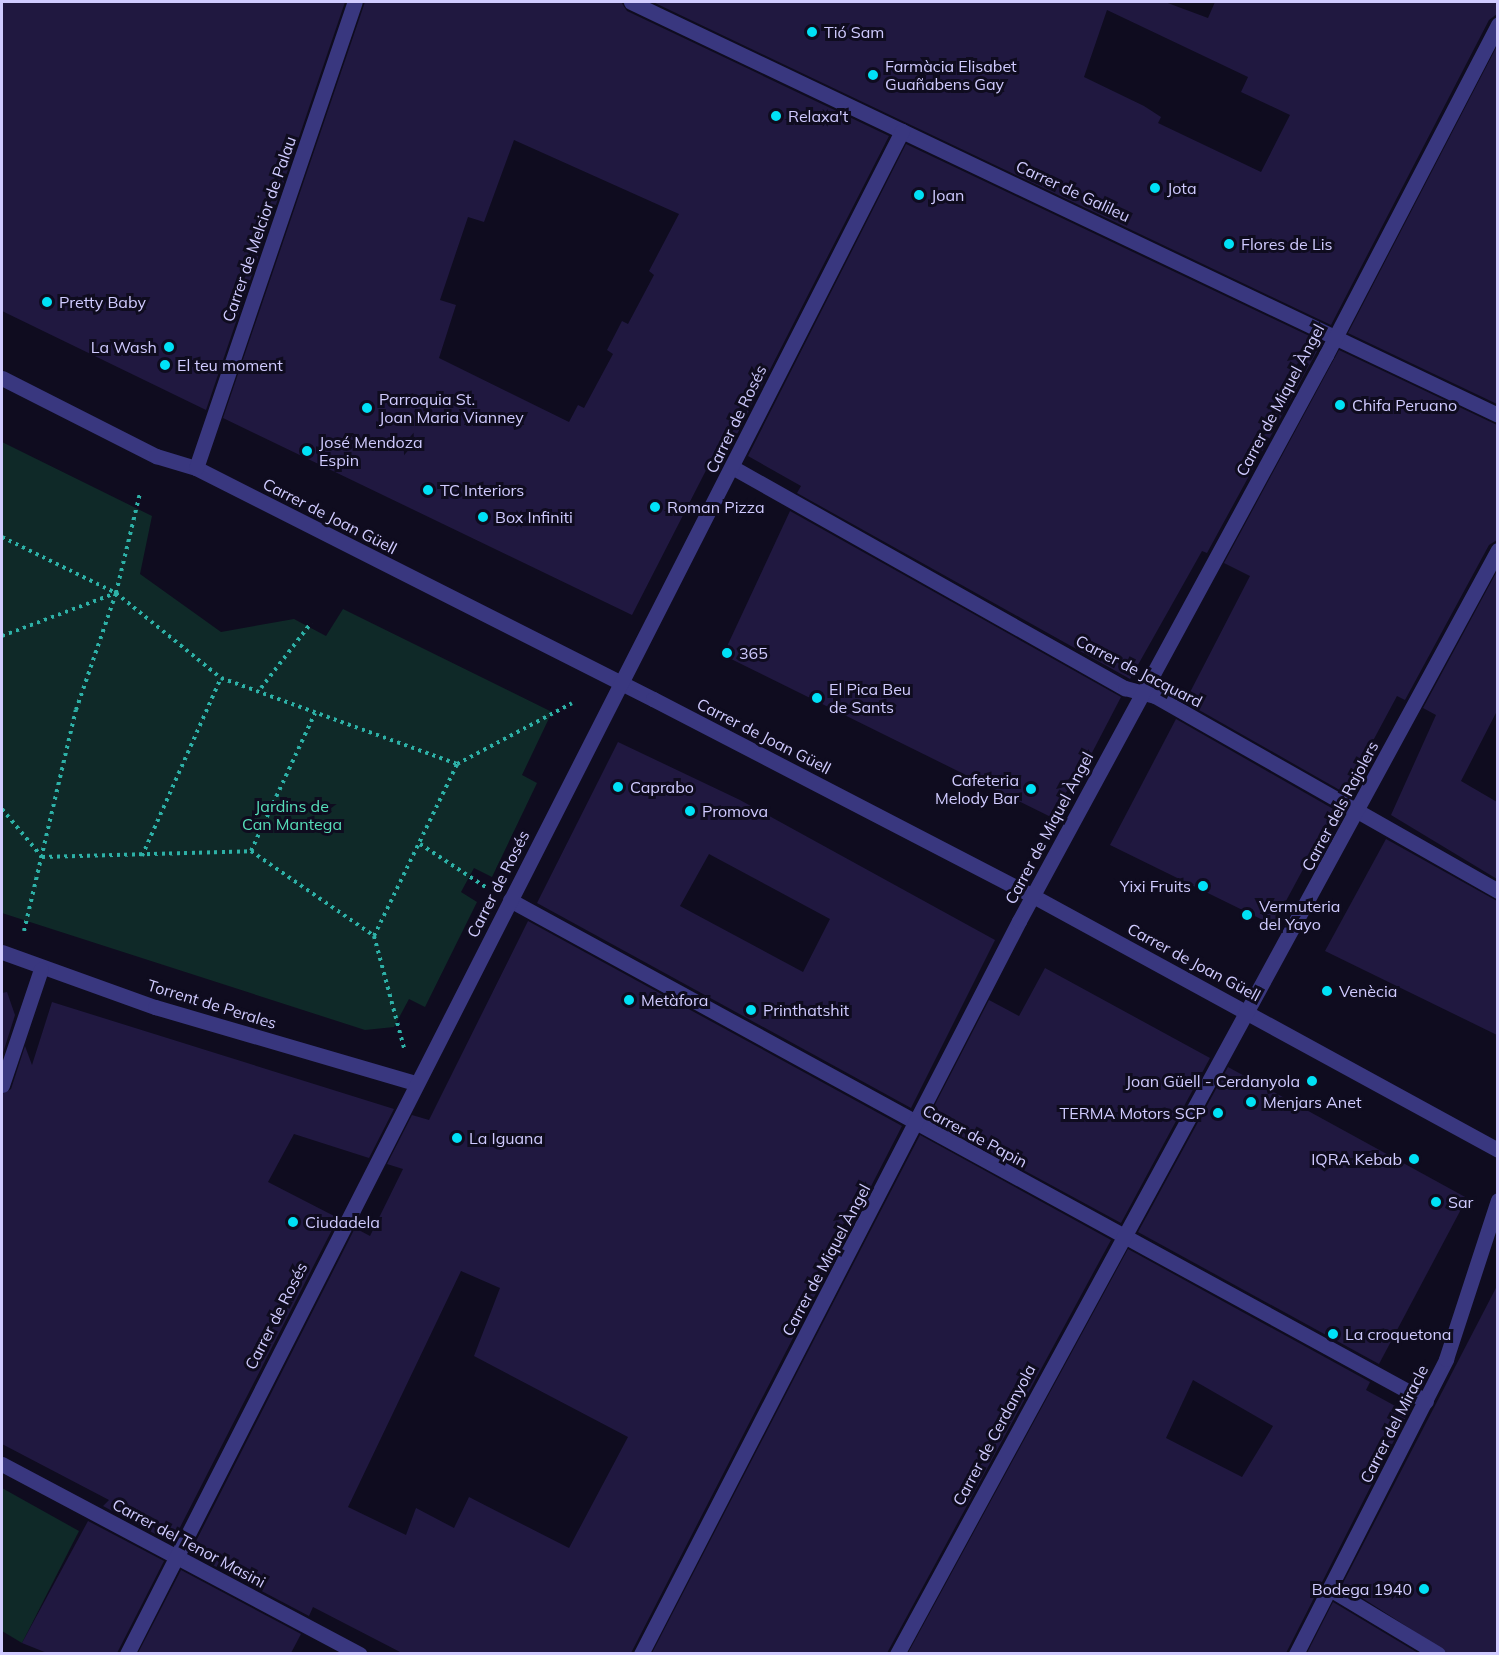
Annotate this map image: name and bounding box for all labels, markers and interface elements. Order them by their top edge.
place label: Tió Sam [824,22,884,42]
marker: Tió Sam [805,25,819,39]
place label: Farmàcia Elisabet Guañabens Gay [885,56,1017,94]
marker: Farmàcia Elisabet Guañabens Gay [866,68,880,82]
place label: Relaxa't [788,106,848,126]
marker: Relaxa't [769,109,783,123]
street label: Carrer de Melcior de Palau [218,134,300,324]
street label: Carrer de Galileu [1013,156,1133,226]
place label: Jota [1167,178,1197,198]
marker: Jota [1148,181,1162,195]
place label: Joan [931,185,964,205]
marker: Joan [912,188,926,202]
place label: Flores de Lis [1241,234,1332,254]
marker: Flores de Lis [1222,237,1236,251]
place label: Pretty Baby [59,292,146,312]
marker: Pretty Baby [40,295,54,309]
street label: Carrer de Miquel Àngel [1232,321,1328,479]
place label: La Wash [91,337,157,357]
marker: La Wash [162,340,176,354]
place label: El teu moment [177,355,283,375]
marker: El teu moment [158,358,172,372]
street label: Carrer de Rosés [702,362,770,476]
place label: Parroquia St. Joan Maria Vianney [379,389,524,427]
place label: Chifa Peruano [1352,395,1457,415]
marker: Chifa Peruano [1333,398,1347,412]
marker: Parroquia St. Joan Maria Vianney [360,401,374,415]
place label: José Mendoza Espin [319,432,422,470]
marker: José Mendoza Espin [300,444,314,458]
street label: Carrer de Joan Güell [260,474,400,558]
place label: TC Interiors [440,480,524,500]
marker: TC Interiors [421,483,435,497]
place label: Roman Pizza [667,497,765,517]
marker: Roman Pizza [648,500,662,514]
place label: Box Infiniti [495,507,573,527]
marker: Box Infiniti [476,510,490,524]
street label: Carrer de Jacquard [1073,631,1205,711]
place label: 365 [739,643,768,663]
marker: 365 [720,646,734,660]
place label: El Pica Beu de Sants [829,679,911,717]
marker: El Pica Beu de Sants [810,691,824,705]
street label: Carrer de Joan Güell [694,694,834,778]
street label: Carrer dels Rajolers [1298,738,1382,874]
street label: Carrer de Miquel Àngel [1001,749,1097,907]
place label: Cafeteria Melody Bar [935,770,1019,808]
place label: Caprabo [630,777,694,797]
marker: Caprabo [611,780,625,794]
marker: Cafeteria Melody Bar [1024,782,1038,796]
park label: Jardins de Can Mantega [242,796,342,834]
place label: Promova [702,801,768,821]
marker: Promova [683,804,697,818]
street label: Carrer de Rosés [463,827,533,941]
place label: Yixi Fruits [1120,876,1191,896]
marker: Yixi Fruits [1196,879,1210,893]
place label: Vermuteria del Yayo [1259,896,1340,934]
marker: Vermuteria del Yayo [1240,908,1254,922]
street label: Carrer de Joan Güell [1124,919,1264,1005]
street label: Torrent de Perales [145,975,279,1033]
place label: Venècia [1339,981,1397,1001]
marker: Venècia [1320,984,1334,998]
place label: Metàfora [641,990,708,1010]
marker: Metàfora [622,993,636,1007]
place label: Printhatshit [763,1000,849,1020]
marker: Printhatshit [744,1003,758,1017]
place label: Joan Güell - Cerdanyola [1126,1071,1300,1091]
marker: Joan Güell - Cerdanyola [1305,1074,1319,1088]
place label: Menjars Anet [1263,1092,1361,1112]
marker: Menjars Anet [1244,1095,1258,1109]
street label: Carrer de Papin [920,1100,1030,1172]
place label: TERMA Motors SCP [1060,1103,1206,1123]
marker: TERMA Motors SCP [1211,1106,1225,1120]
place label: La Iguana [469,1128,543,1148]
marker: La Iguana [450,1131,464,1145]
place label: IQRA Kebab [1311,1149,1402,1169]
marker: IQRA Kebab [1407,1152,1421,1166]
street label: Carrer de Miquel Àngel [778,1181,874,1339]
place label: Sar [1448,1192,1473,1212]
marker: Sar [1429,1195,1443,1209]
place label: Ciudadela [305,1212,380,1232]
marker: Ciudadela [286,1215,300,1229]
street label: Carrer de Rosés [241,1259,311,1373]
place label: La croquetona [1345,1324,1451,1344]
marker: La croquetona [1326,1327,1340,1341]
street label: Carrer de Cerdanyola [949,1361,1039,1509]
street label: Carrer del Miracle [1356,1362,1432,1486]
street label: Carrer del Tenor Masini [109,1494,269,1592]
place label: Bodega 1940 [1312,1579,1412,1599]
marker: Bodega 1940 [1417,1582,1431,1596]

